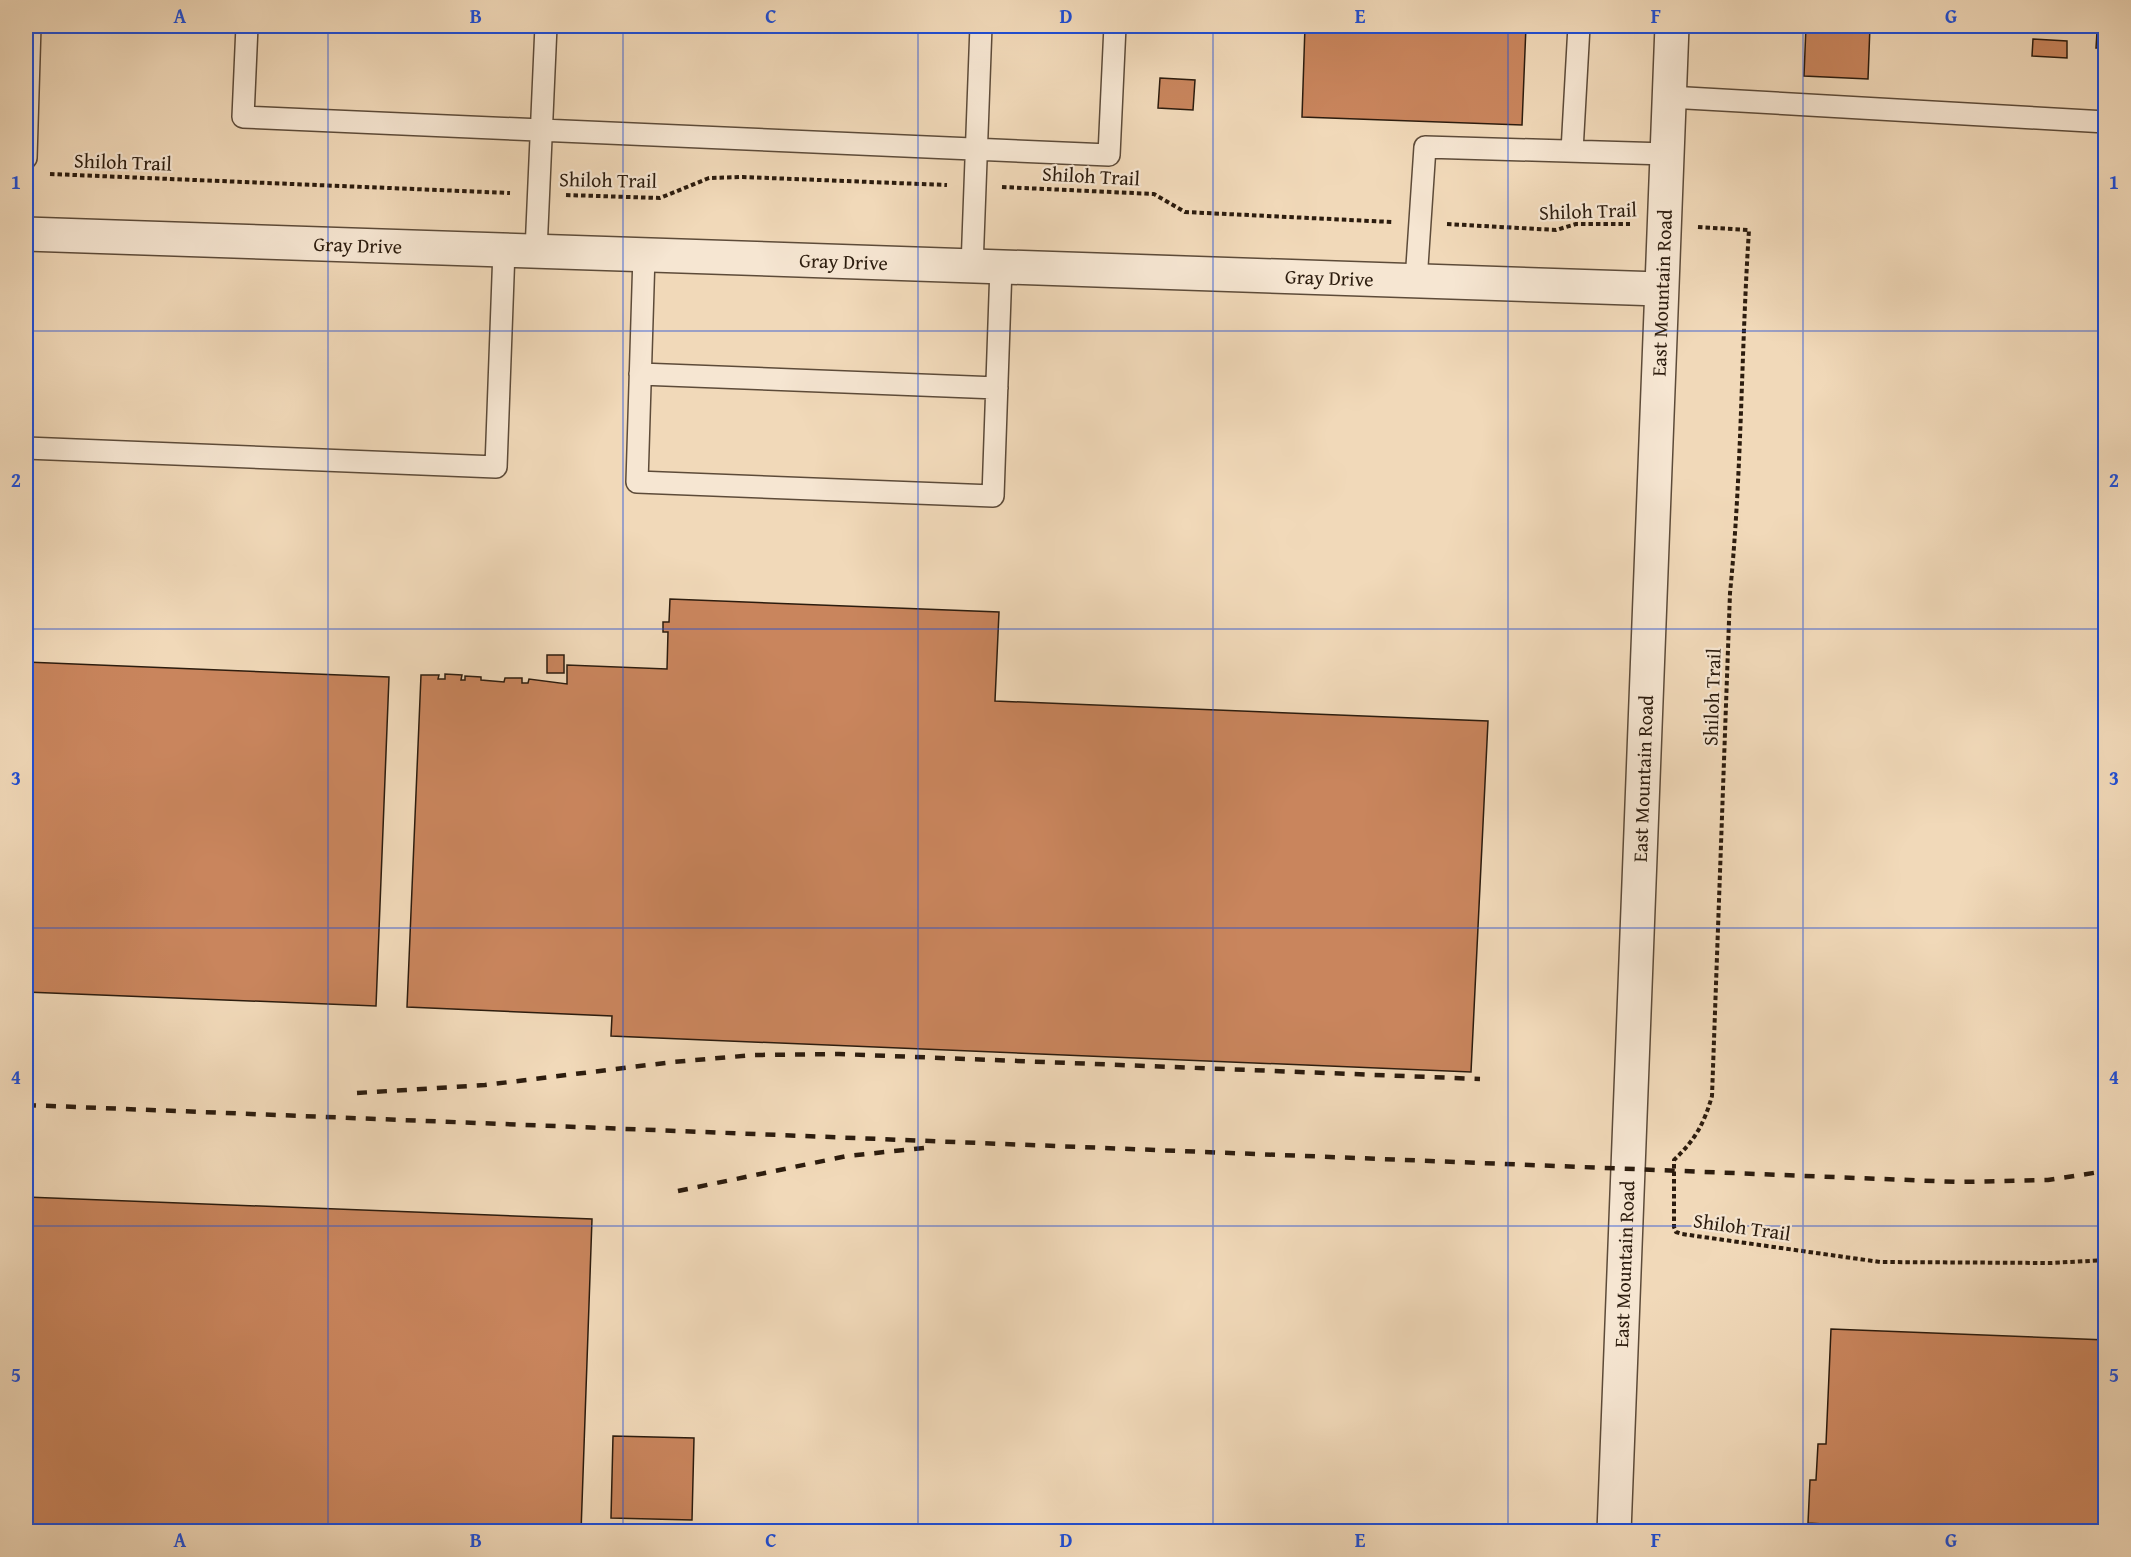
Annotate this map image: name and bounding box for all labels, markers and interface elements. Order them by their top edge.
text: A [174,1,187,30]
text: B [470,1,482,30]
text: C [765,1,777,30]
text: D [1059,1,1073,30]
text: E [1355,1,1366,30]
text: F [1651,1,1661,30]
text: G [1945,1,1957,30]
street label: Shiloh Trail [74,145,173,178]
street label: Shiloh Trail [1041,158,1141,193]
street label: Shiloh Trail [559,164,658,195]
text: 1 [11,167,21,196]
text: 1 [2109,167,2119,196]
street label: Shiloh Trail [1538,194,1638,227]
street label: East Mountain Road [1644,208,1679,377]
street label: Gray Drive [313,229,403,261]
street label: Gray Drive [799,245,888,277]
street label: Gray Drive [1285,261,1374,293]
text: 2 [11,465,21,494]
text: 2 [2109,465,2119,494]
street label: Shiloh Trail [1695,647,1728,746]
street label: East Mountain Road [1625,694,1660,863]
text: 3 [11,763,21,792]
text: 3 [2109,763,2119,792]
text: 4 [11,1062,21,1091]
text: 4 [2109,1062,2119,1091]
street label: East Mountain Road [1606,1180,1642,1348]
street label: Shiloh Trail [1692,1205,1793,1248]
text: 5 [11,1360,21,1389]
text: 5 [2109,1360,2119,1389]
text: A [174,1525,187,1554]
text: B [470,1525,482,1554]
text: C [765,1525,777,1554]
text: D [1059,1525,1073,1554]
text: E [1355,1525,1366,1554]
text: F [1651,1525,1661,1554]
text: G [1945,1525,1957,1554]

